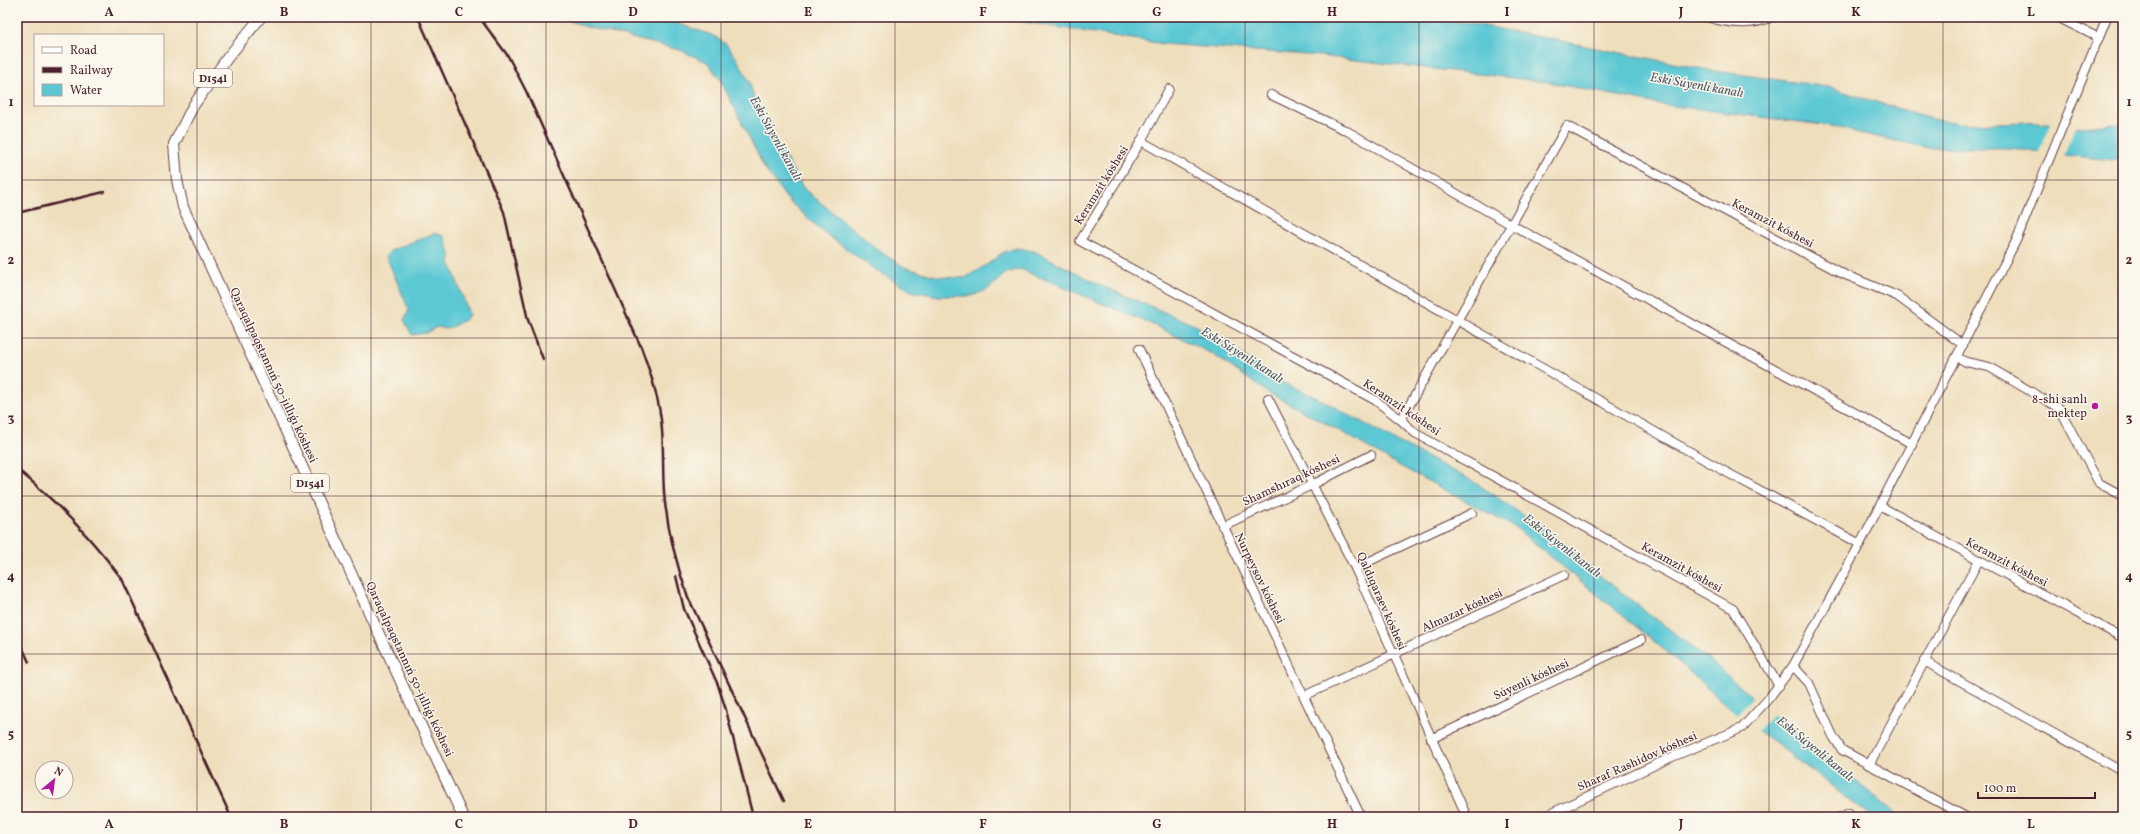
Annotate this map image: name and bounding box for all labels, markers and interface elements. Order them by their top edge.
text: A [104,4,114,22]
text: B [280,4,289,22]
text: C [455,4,463,22]
text: D [628,4,638,22]
text: E [804,4,812,22]
text: F [979,4,987,22]
text: G [1152,4,1162,22]
text: H [1327,4,1337,22]
text: I [1505,4,1510,22]
text: J [1678,4,1684,22]
text: K [1851,4,1861,22]
text: L [2027,4,2035,22]
legend [34,34,164,106]
text: Road [70,43,97,59]
text: Railway [70,63,113,79]
road number: D154l [194,69,232,87]
water label: Eski Súyenli kanalı [1648,69,1745,103]
text: Water [70,83,102,99]
water label: Eski Súyenli kanalı [744,93,806,185]
text: 1 [8,94,14,112]
text: 1 [2126,94,2132,112]
street label: Keramzit kóshesi [1071,143,1133,228]
street label: Keramzit kóshesi [1729,196,1817,252]
text: 2 [8,252,15,270]
text: 2 [2126,252,2133,270]
street label: Qaraqalpaqstannıń 50-jıllıǵı kóshesi [225,285,321,466]
water label: Eski Súyenli kanalı [1197,323,1287,388]
street label: Keramzit kóshesi [1359,376,1444,440]
place label: 8-shi sanlı mektep [2032,392,2087,422]
marker: 8-shi sanlı mektep [2090,401,2100,411]
text: 3 [8,410,15,428]
text: 3 [2126,410,2133,428]
street label: Shamshıraq kóshesi [1240,451,1343,510]
road number: D154l [291,474,329,492]
water label: Eski Súyenli kanalı [1519,510,1605,583]
street label: Nurpeysov kóshesi [1230,530,1288,627]
street label: Keramzit kóshesi [1963,535,2051,591]
street label: Keramzit kóshesi [1638,539,1725,597]
street label: Qaldıqaraev kóshesi [1352,550,1410,653]
text: 4 [7,568,15,586]
text: 4 [2125,568,2133,586]
street label: Qaraqalpaqstannıń 50-jıllıǵı kóshesi [361,579,457,760]
street label: Almazar kóshesi [1419,585,1506,637]
street label: Súyenli kóshesi [1491,655,1572,704]
water label: Eski Súyenli kanalı [1772,713,1857,786]
text: 5 [8,726,14,744]
text: 5 [2126,726,2132,744]
street label: Sharaf Rashidov kóshesi [1575,728,1700,796]
north arrow [34,760,74,800]
text: N [51,764,65,781]
scale bar [1978,774,2095,800]
text: 100 m [1984,781,2017,797]
text: A [104,816,114,834]
text: B [280,816,289,834]
text: C [455,816,463,834]
text: D [628,816,638,834]
text: E [804,816,812,834]
text: F [979,816,987,834]
text: G [1152,816,1162,834]
text: H [1327,816,1337,834]
text: I [1505,816,1510,834]
text: J [1678,816,1684,834]
text: K [1851,816,1861,834]
text: L [2027,816,2035,834]

